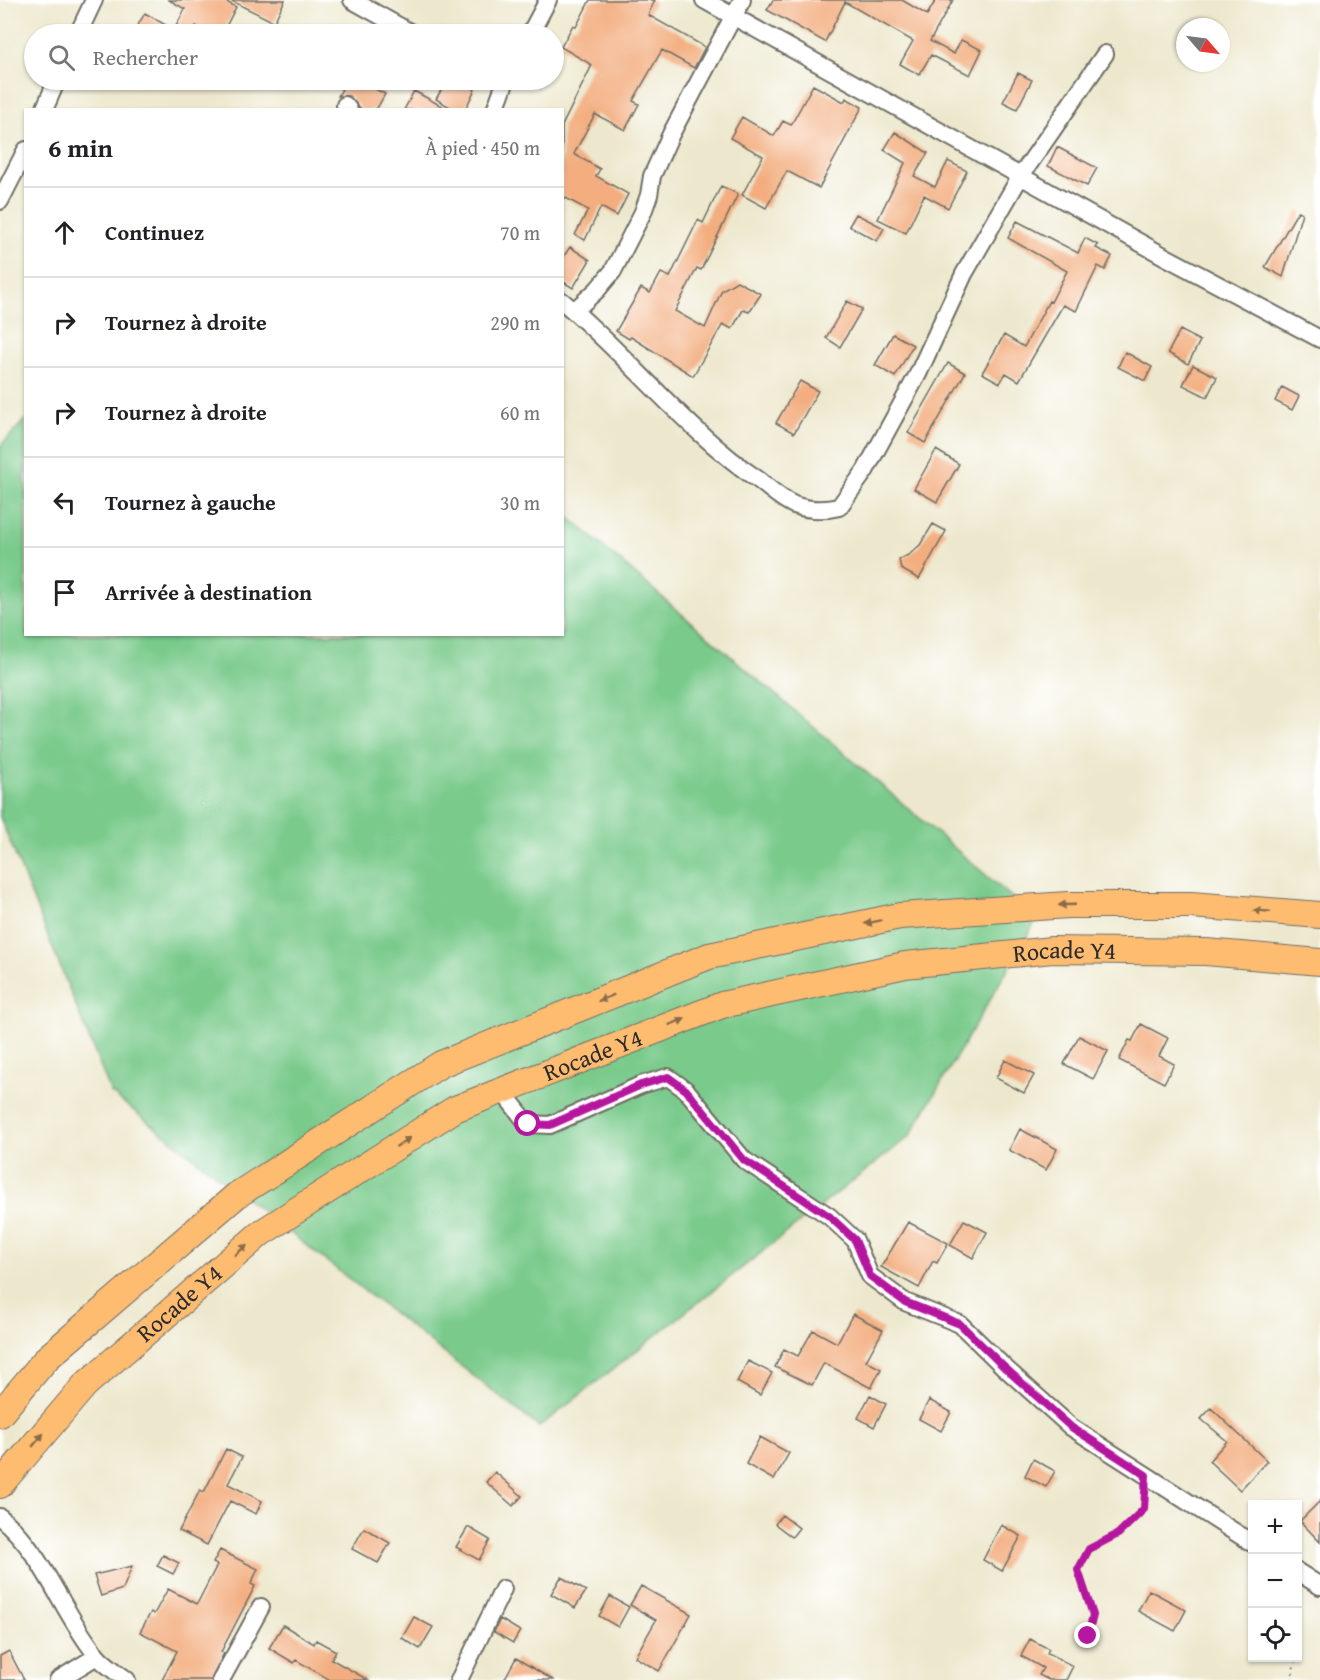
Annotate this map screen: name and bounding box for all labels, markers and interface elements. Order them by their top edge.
north arrow [1176,18,1230,72]
search box [24,24,564,90]
icon: search [45,41,78,74]
text: Rechercher [93,41,198,73]
text: 6 min [48,128,113,167]
text: À pied · 450 m [425,133,540,162]
icon: ahead [48,216,81,249]
text: Continuez [105,216,204,248]
text: 70 m [500,218,540,247]
icon: right [48,306,81,339]
text: Tournez à droite [105,306,267,338]
text: 290 m [490,308,540,337]
icon: right [48,396,81,429]
text: Tournez à droite [105,396,267,428]
text: 60 m [500,398,540,427]
icon: left [48,486,81,519]
text: Tournez à gauche [105,486,276,518]
text: 30 m [500,488,540,517]
icon: arrive [48,576,81,609]
text: Arrivée à destination [105,576,312,608]
one-way arrow [1057,900,1076,910]
one-way arrow [1252,906,1271,915]
one-way arrow [863,918,882,927]
street label: Rocade Y4 [1011,932,1116,971]
one-way arrow [596,993,614,1003]
one-way arrow [668,1017,686,1027]
street label: Rocade Y4 [538,1020,647,1090]
route start [514,1110,540,1136]
one-way arrow [395,1137,411,1148]
one-way arrow [233,1244,248,1257]
street label: Rocade Y4 [129,1256,230,1350]
one-way arrow [31,1433,44,1448]
map controls [1248,1500,1302,1662]
button: + [1248,1500,1302,1554]
button: − [1248,1554,1302,1608]
button: locate [1248,1608,1302,1662]
route end [1074,1622,1100,1648]

